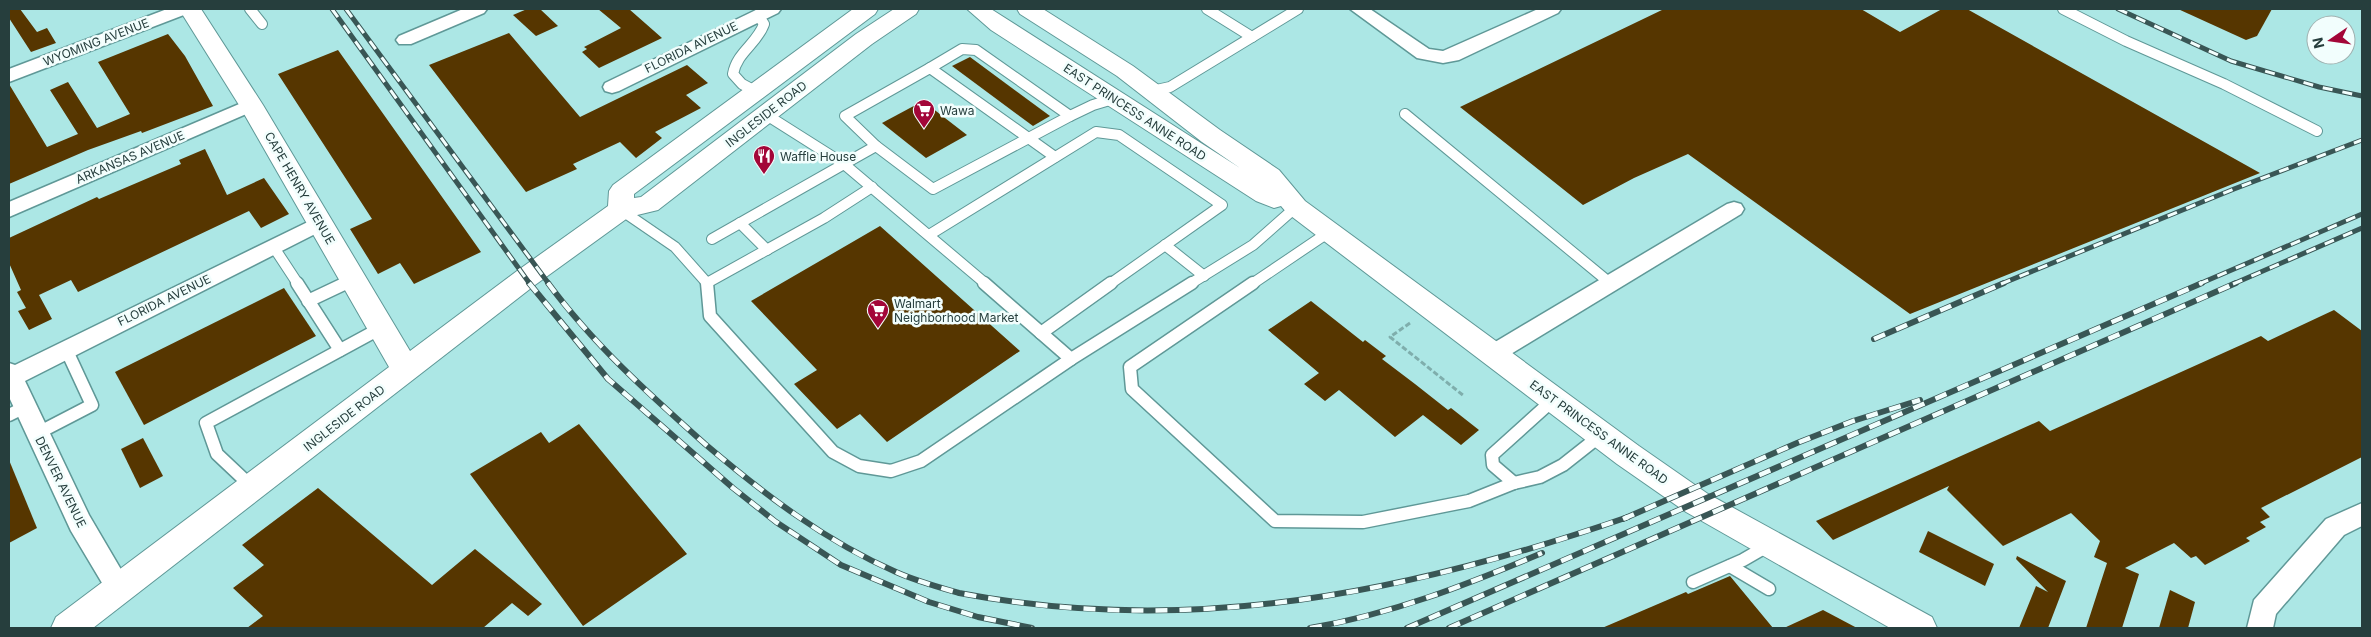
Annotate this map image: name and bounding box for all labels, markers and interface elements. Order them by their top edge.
street label: WYOMING AVENUE [41,15,151,69]
north arrow [2306,15,2356,65]
street label: FLORIDA AVENUE [642,18,740,76]
text: N [2308,36,2327,50]
street label: EAST PRINCESS ANNE ROAD [1061,60,1209,164]
street label: INGLESIDE ROAD [722,78,810,150]
supermarket icon: Wawa [912,98,936,129]
place label: Wawa [940,103,975,118]
street label: ARKANSAS AVENUE [73,127,187,187]
street label: CAPE HENRY AVENUE [262,129,338,247]
restaurant icon: Waffle House [752,144,776,175]
place label: Waffle House [780,149,856,164]
street label: FLORIDA AVENUE [115,271,213,329]
place label: Walmart Neighborhood Market [894,296,1018,325]
supermarket icon: Walmart Neighborhood Market [866,298,890,329]
street label: EAST PRINCESS ANNE ROAD [1527,377,1671,487]
street label: INGLESIDE ROAD [300,382,388,454]
street label: DENVER AVENUE [32,434,90,530]

